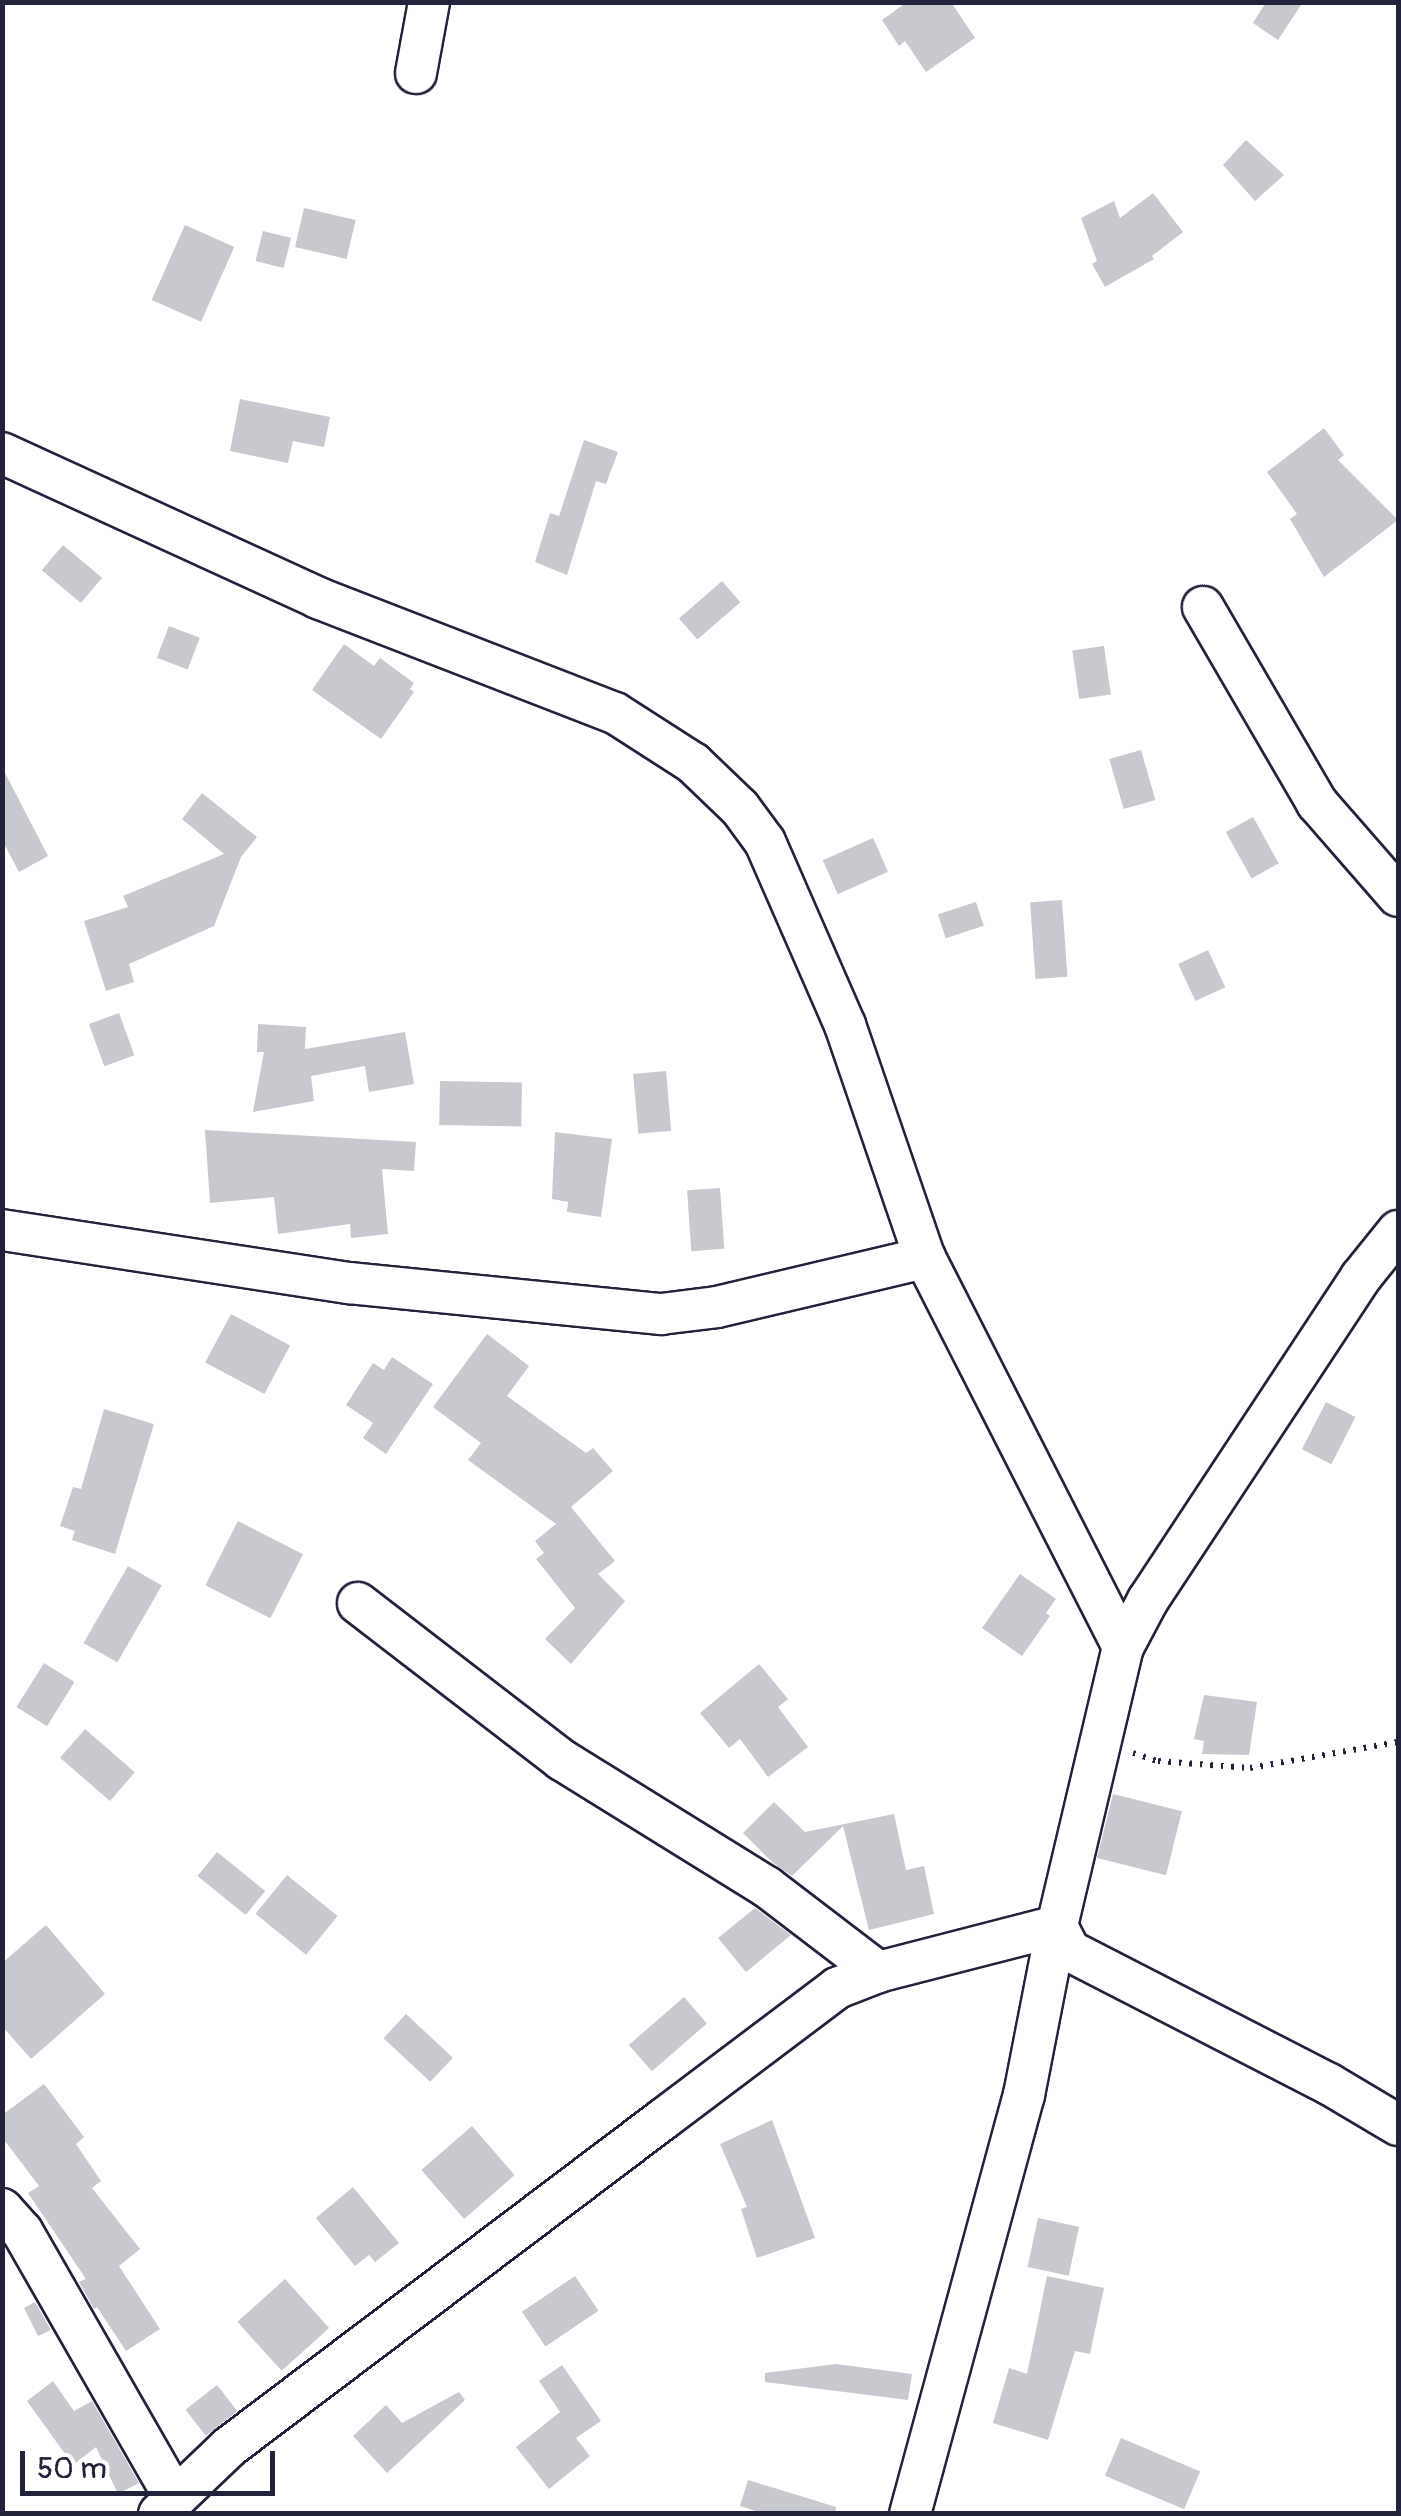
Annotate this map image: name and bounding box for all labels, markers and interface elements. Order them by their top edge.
scale bar [25,2431,280,2493]
text: 50 m [37,2450,107,2487]

